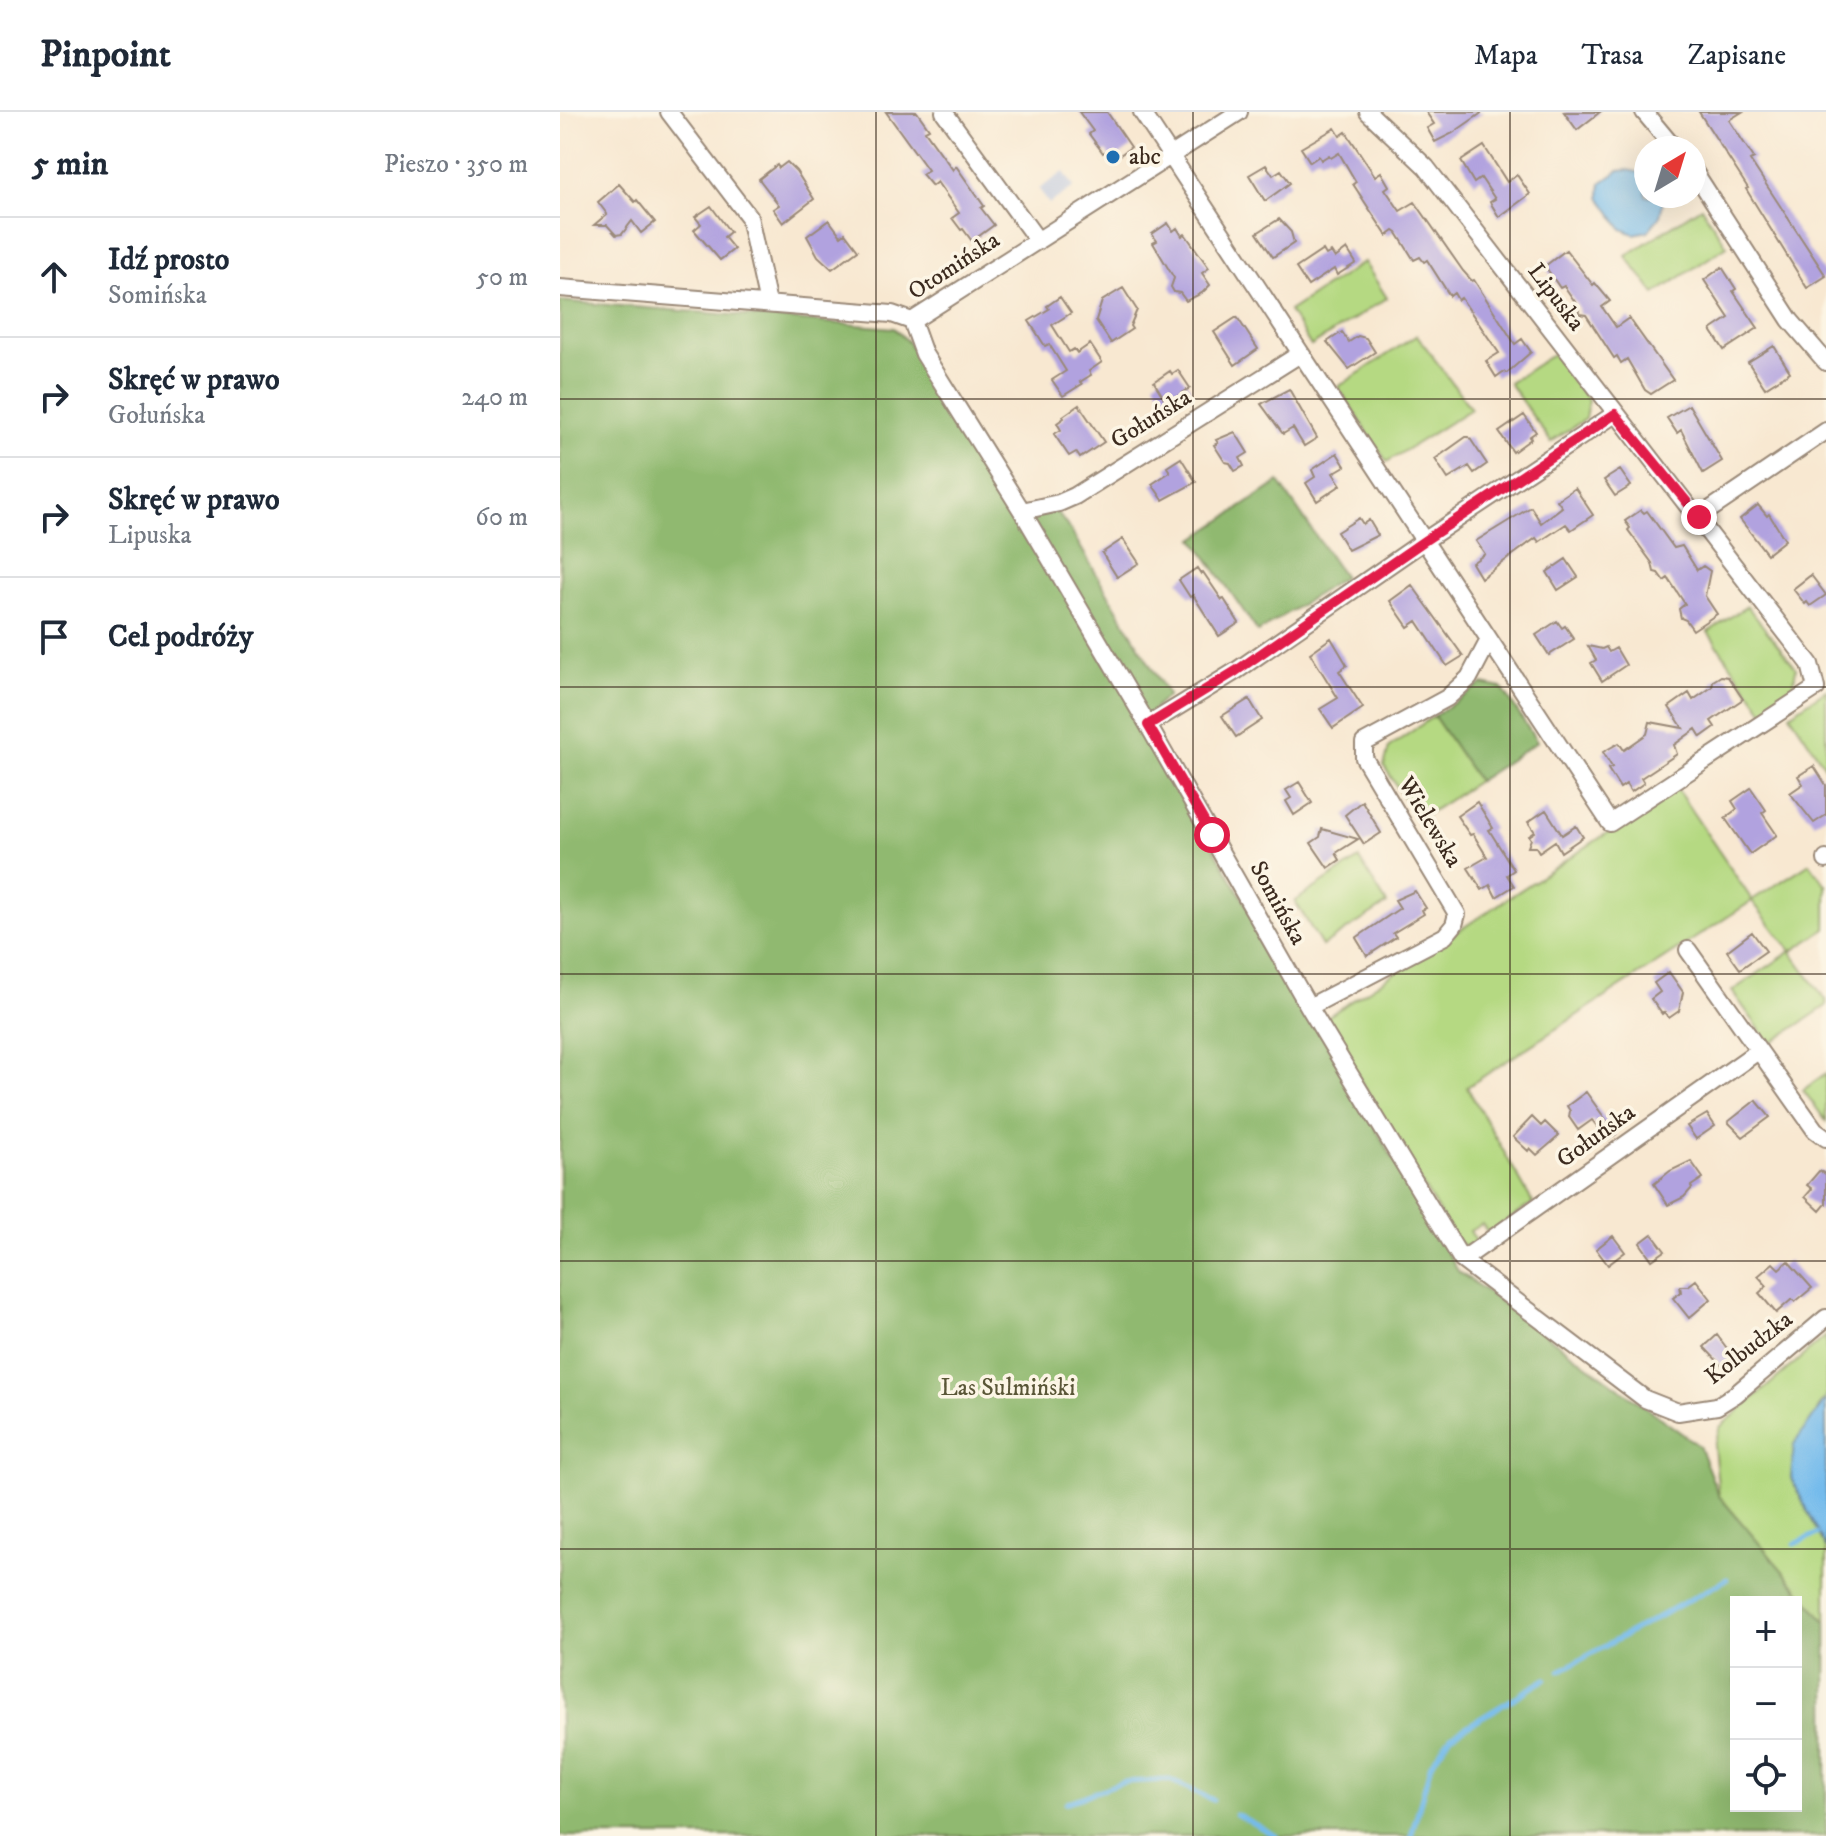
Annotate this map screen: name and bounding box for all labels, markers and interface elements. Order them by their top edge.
text: Pinpoint [40,31,171,79]
text: Mapa [1474,38,1538,73]
text: Trasa [1582,38,1643,73]
text: Zapisane [1687,38,1786,73]
north arrow [1634,136,1706,208]
place label: abc [1129,142,1161,172]
text: 5 min [32,143,108,185]
text: Pieszo · 350 m [384,148,528,181]
marker: abc [1104,148,1122,166]
street label: Otomińska [903,225,1006,307]
text: Idź prosto [108,242,229,279]
icon: ahead [32,255,76,299]
street label: Lipuska [1521,257,1592,338]
text: 50 m [476,261,528,294]
text: Somińska [108,279,207,312]
text: Skręć w prawo [108,362,280,399]
icon: right [32,375,76,419]
text: 240 m [461,381,528,414]
street label: Gołuńska [1105,382,1198,455]
text: Gołuńska [108,399,205,432]
text: Skręć w prawo [108,482,280,519]
icon: right [32,495,76,539]
route end [1681,499,1717,535]
text: 60 m [475,501,528,534]
text: Lipuska [108,519,192,552]
icon: arrive [32,615,76,659]
text: Cel podróży [108,619,253,656]
street label: Wielewska [1391,770,1469,874]
route start [1194,817,1230,853]
street label: Somińska [1243,856,1314,951]
street label: Gołuńska [1551,1097,1642,1175]
street label: Kolbudzka [1699,1304,1799,1391]
park label: Las Sulmiński [941,1373,1075,1403]
map controls [1730,1596,1802,1812]
button: + [1730,1596,1802,1668]
button: − [1730,1668,1802,1740]
button: locate [1730,1740,1802,1812]

